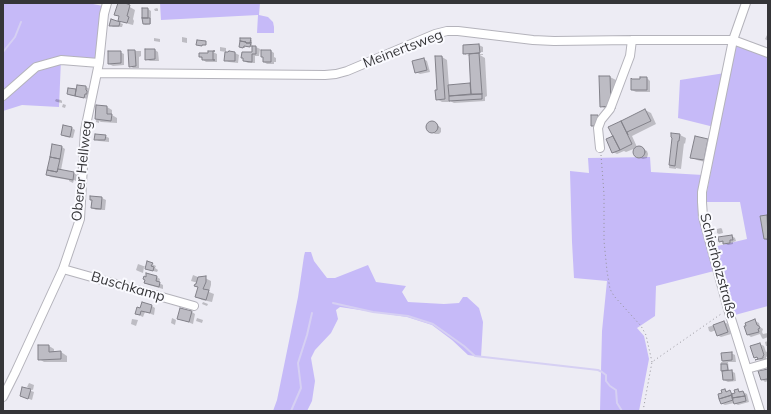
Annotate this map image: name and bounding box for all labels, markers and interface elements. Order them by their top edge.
street label: Meinertsweg [361,26,445,72]
street label: Oberer Hellweg [68,120,96,222]
street label: Schierholzstraße [696,212,740,320]
street label: Buschkamp [89,268,167,306]

